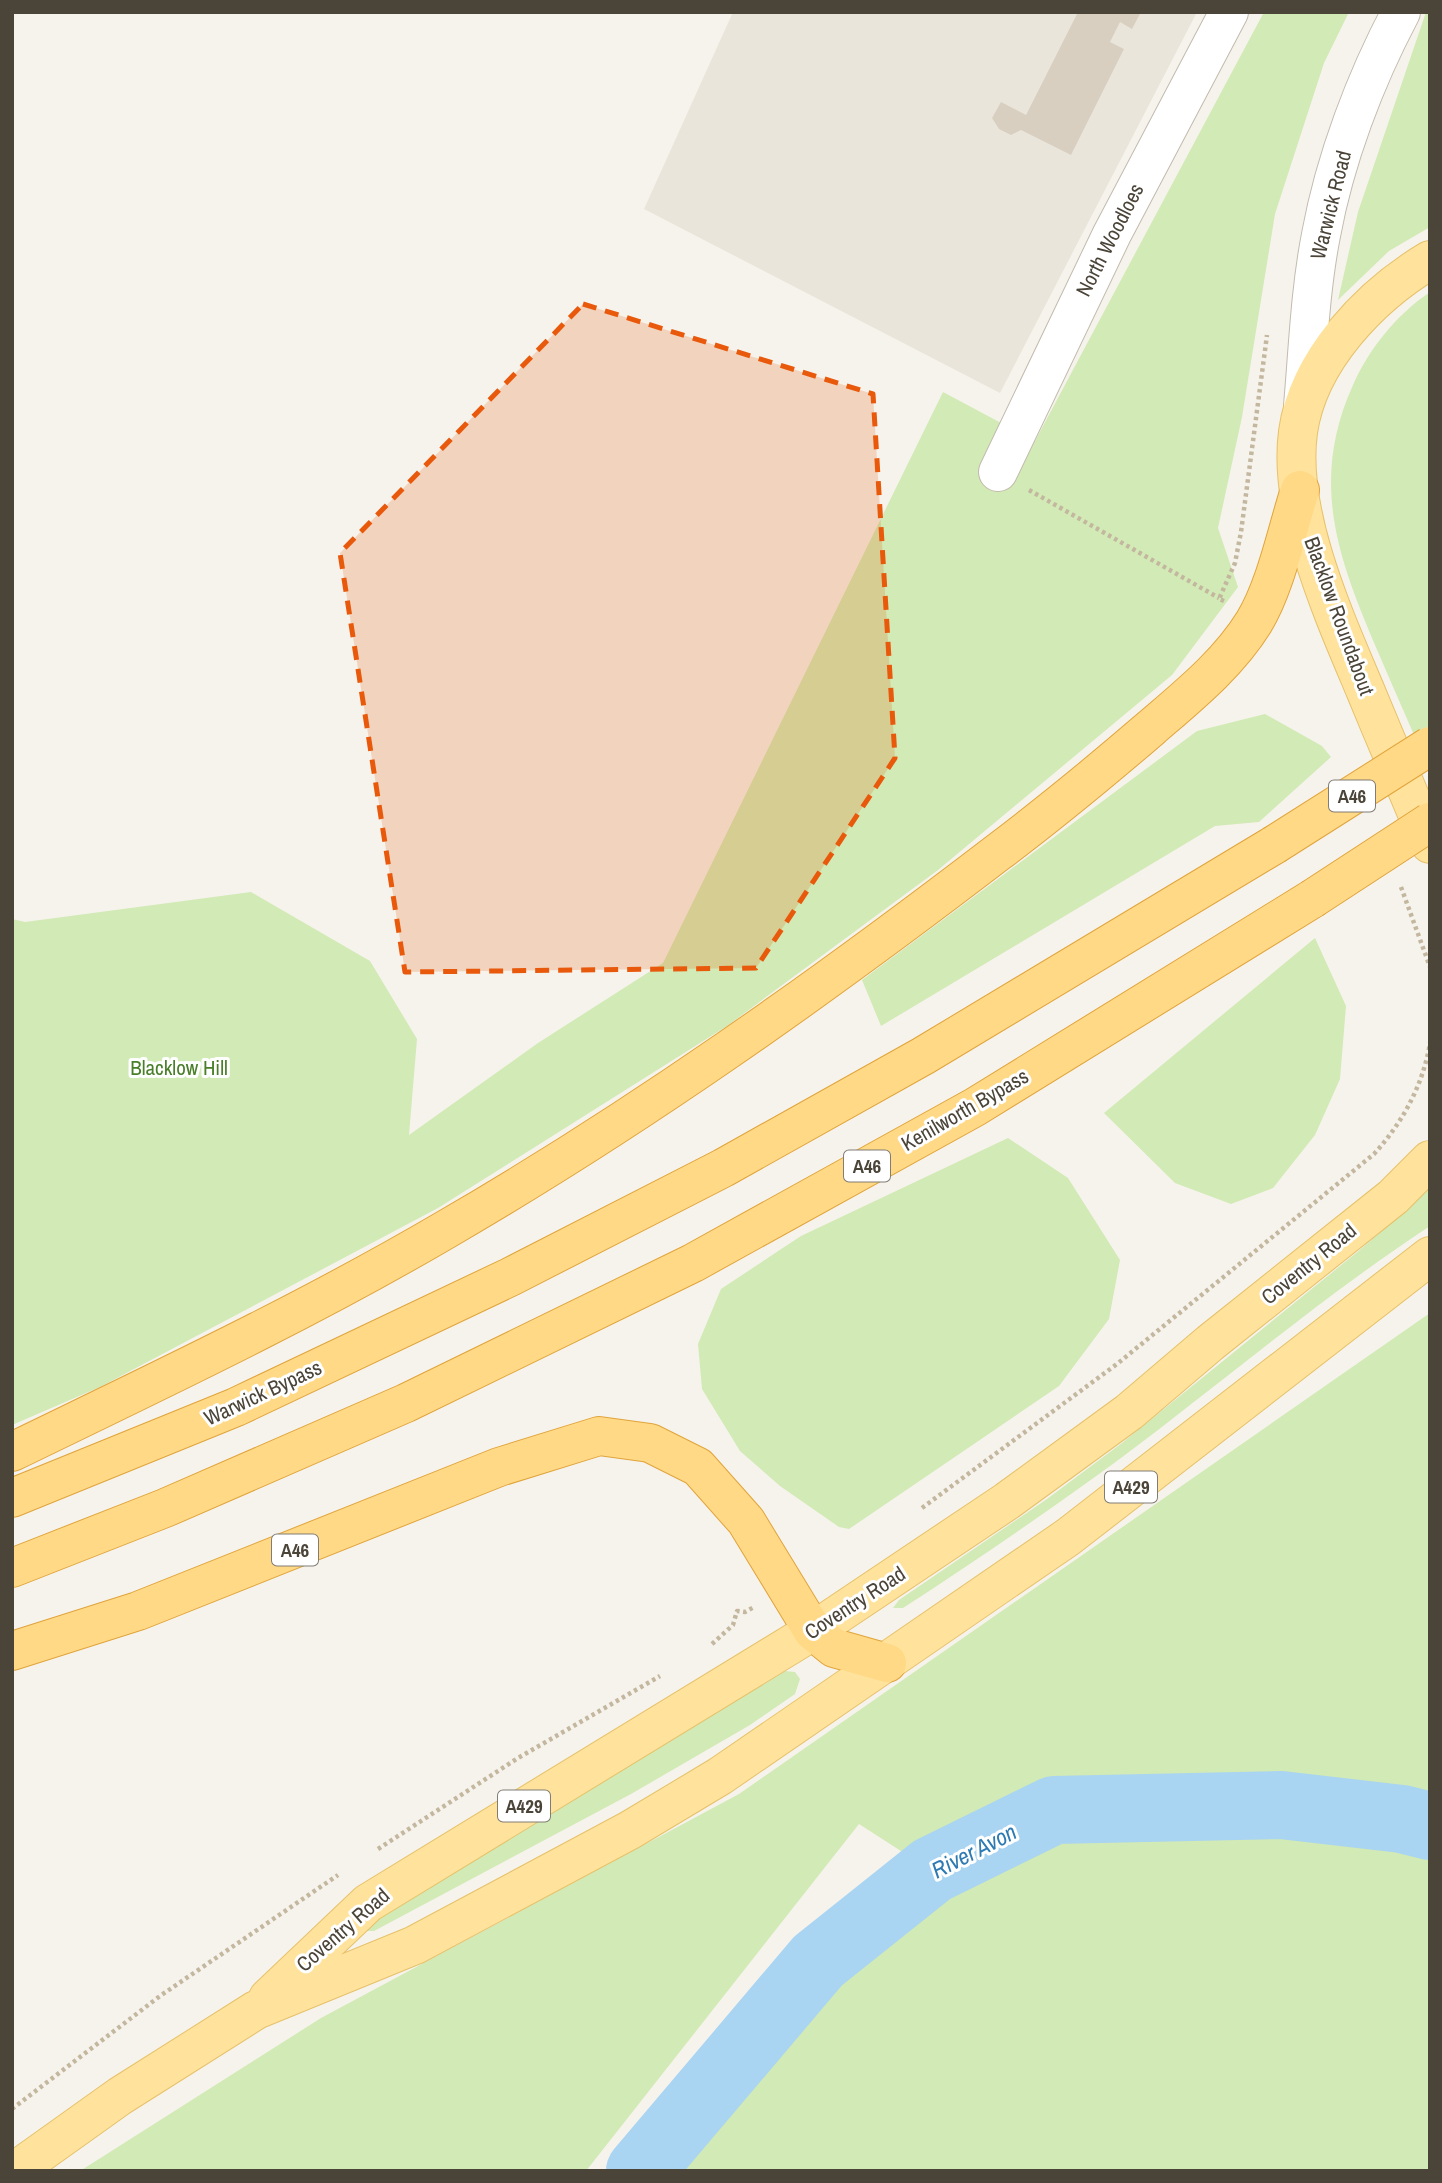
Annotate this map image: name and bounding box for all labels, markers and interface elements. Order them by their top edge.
street label: Warwick Road [1303,147,1358,262]
street label: North Woodloes [1069,178,1150,301]
street label: Blacklow Roundabout [1297,533,1382,699]
road number: A46 [1329,780,1375,811]
park label: Blacklow Hill [130,1053,228,1082]
street label: Kenilworth Bypass [896,1061,1034,1158]
road number: A46 [844,1150,890,1182]
street label: Coventry Road [1255,1216,1362,1311]
street label: Warwick Bypass [199,1353,326,1432]
road number: A429 [1105,1471,1157,1502]
road number: A46 [272,1534,318,1566]
street label: Coventry Road [799,1559,911,1646]
road number: A429 [498,1790,550,1822]
water label: River Avon [926,1816,1022,1885]
street label: Coventry Road [290,1881,396,1978]

